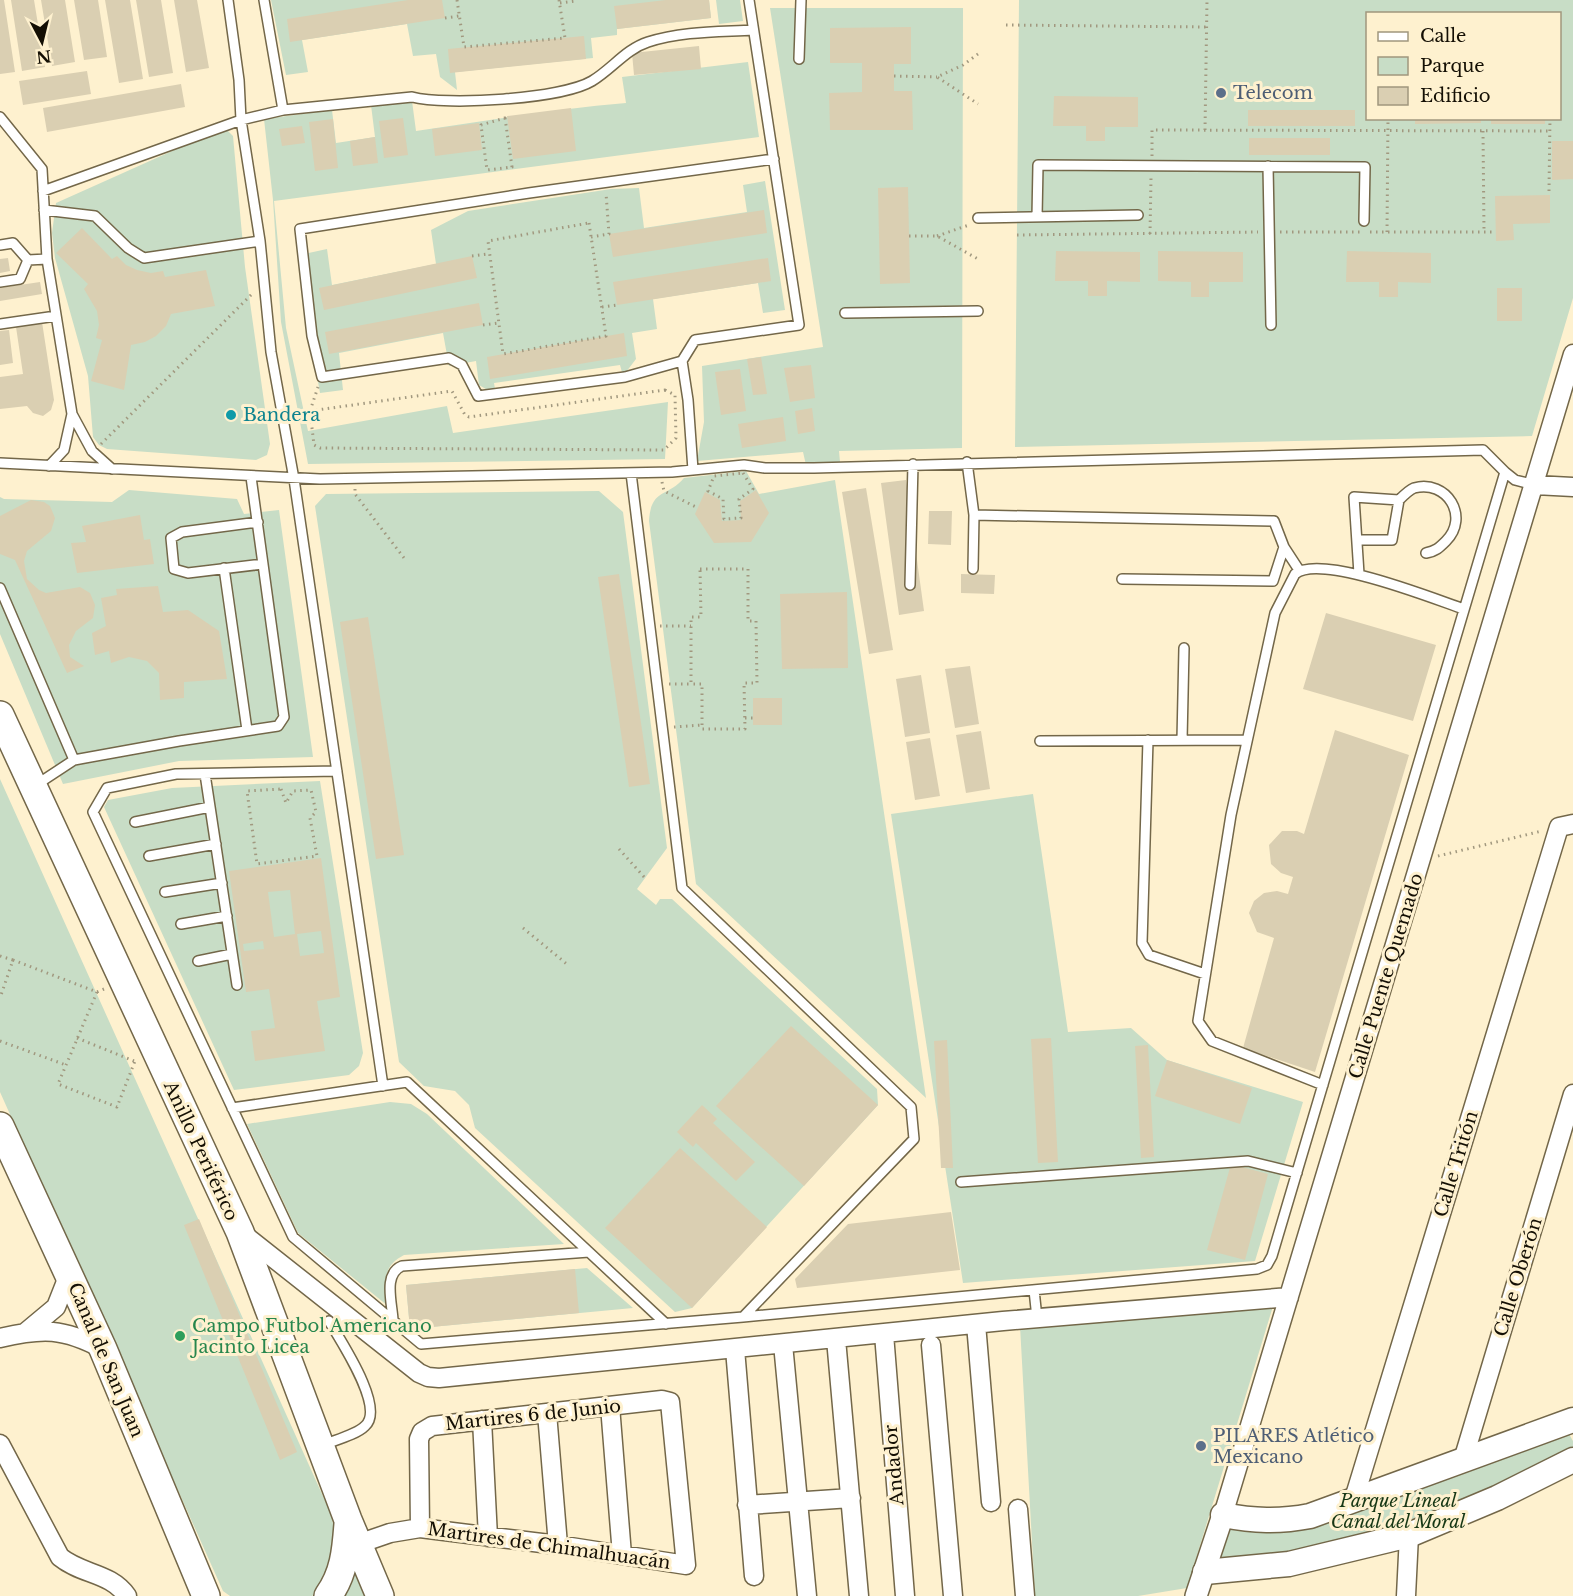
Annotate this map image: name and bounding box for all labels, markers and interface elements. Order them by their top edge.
north arrow [12,12,72,72]
legend [1366,12,1561,120]
text: Calle [1420,25,1466,47]
text: N [35,46,53,68]
text: Parque [1420,55,1485,77]
place label: Telecom [1233,82,1313,104]
text: Edificio [1420,85,1491,107]
marker: Telecom [1214,86,1228,100]
place label: Bandera [243,404,320,426]
marker: Bandera [224,408,238,422]
street label: Calle Puente Quemado [1344,871,1428,1081]
street label: Anillo Periférico [159,1077,243,1224]
street label: Calle Tritón [1429,1108,1483,1220]
street label: Calle Oberón [1489,1215,1547,1339]
street label: Canal de San Juan [63,1279,149,1441]
place label: Campo Futbol Americano Jacinto Licea [190,1315,432,1358]
marker: Campo Futbol Americano Jacinto Licea [173,1329,187,1343]
street label: Martires 6 de Junio [444,1395,622,1435]
street label: Andador [879,1423,909,1507]
place label: PILARES Atlético Mexicano [1213,1425,1374,1468]
marker: PILARES Atlético Mexicano [1194,1439,1208,1453]
park label: Parque Lineal Canal del Moral [1331,1490,1466,1533]
street label: Martires de Chimalhuacán [426,1518,672,1574]

